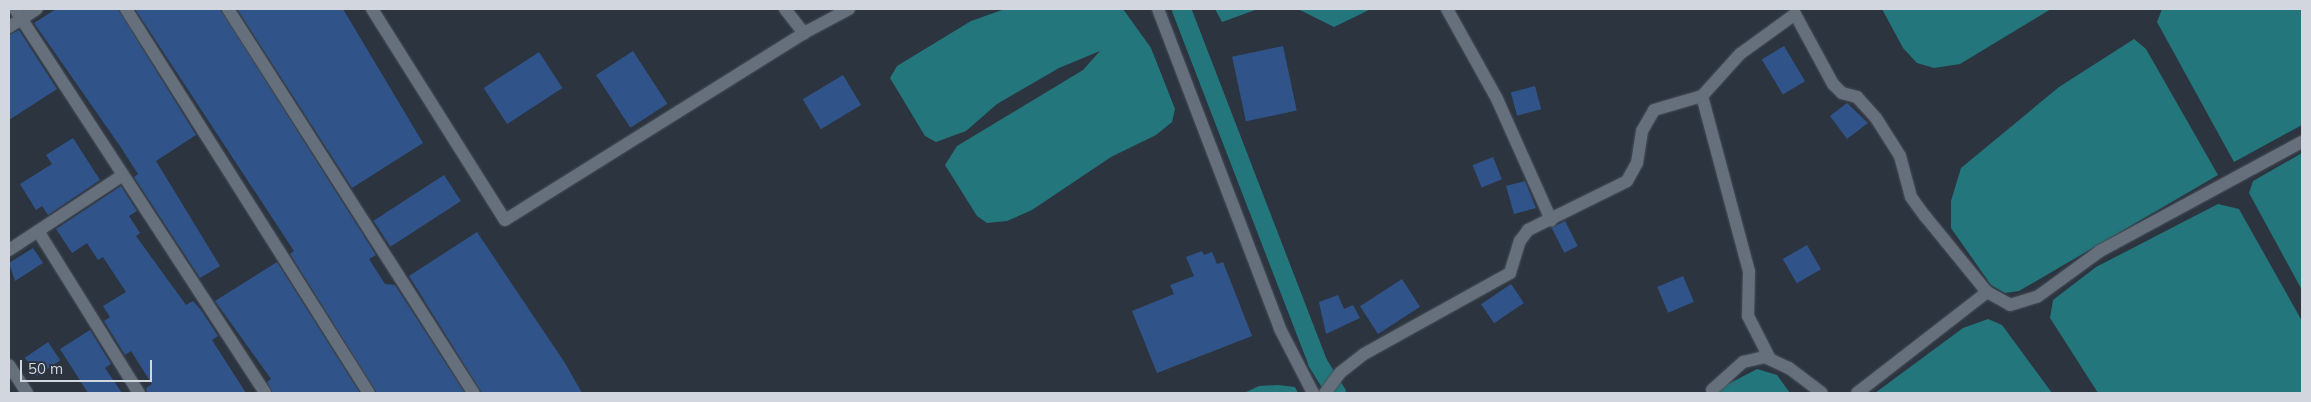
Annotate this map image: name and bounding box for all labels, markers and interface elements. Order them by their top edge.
scale bar [22,350,155,382]
text: 50 m [28,359,63,378]

